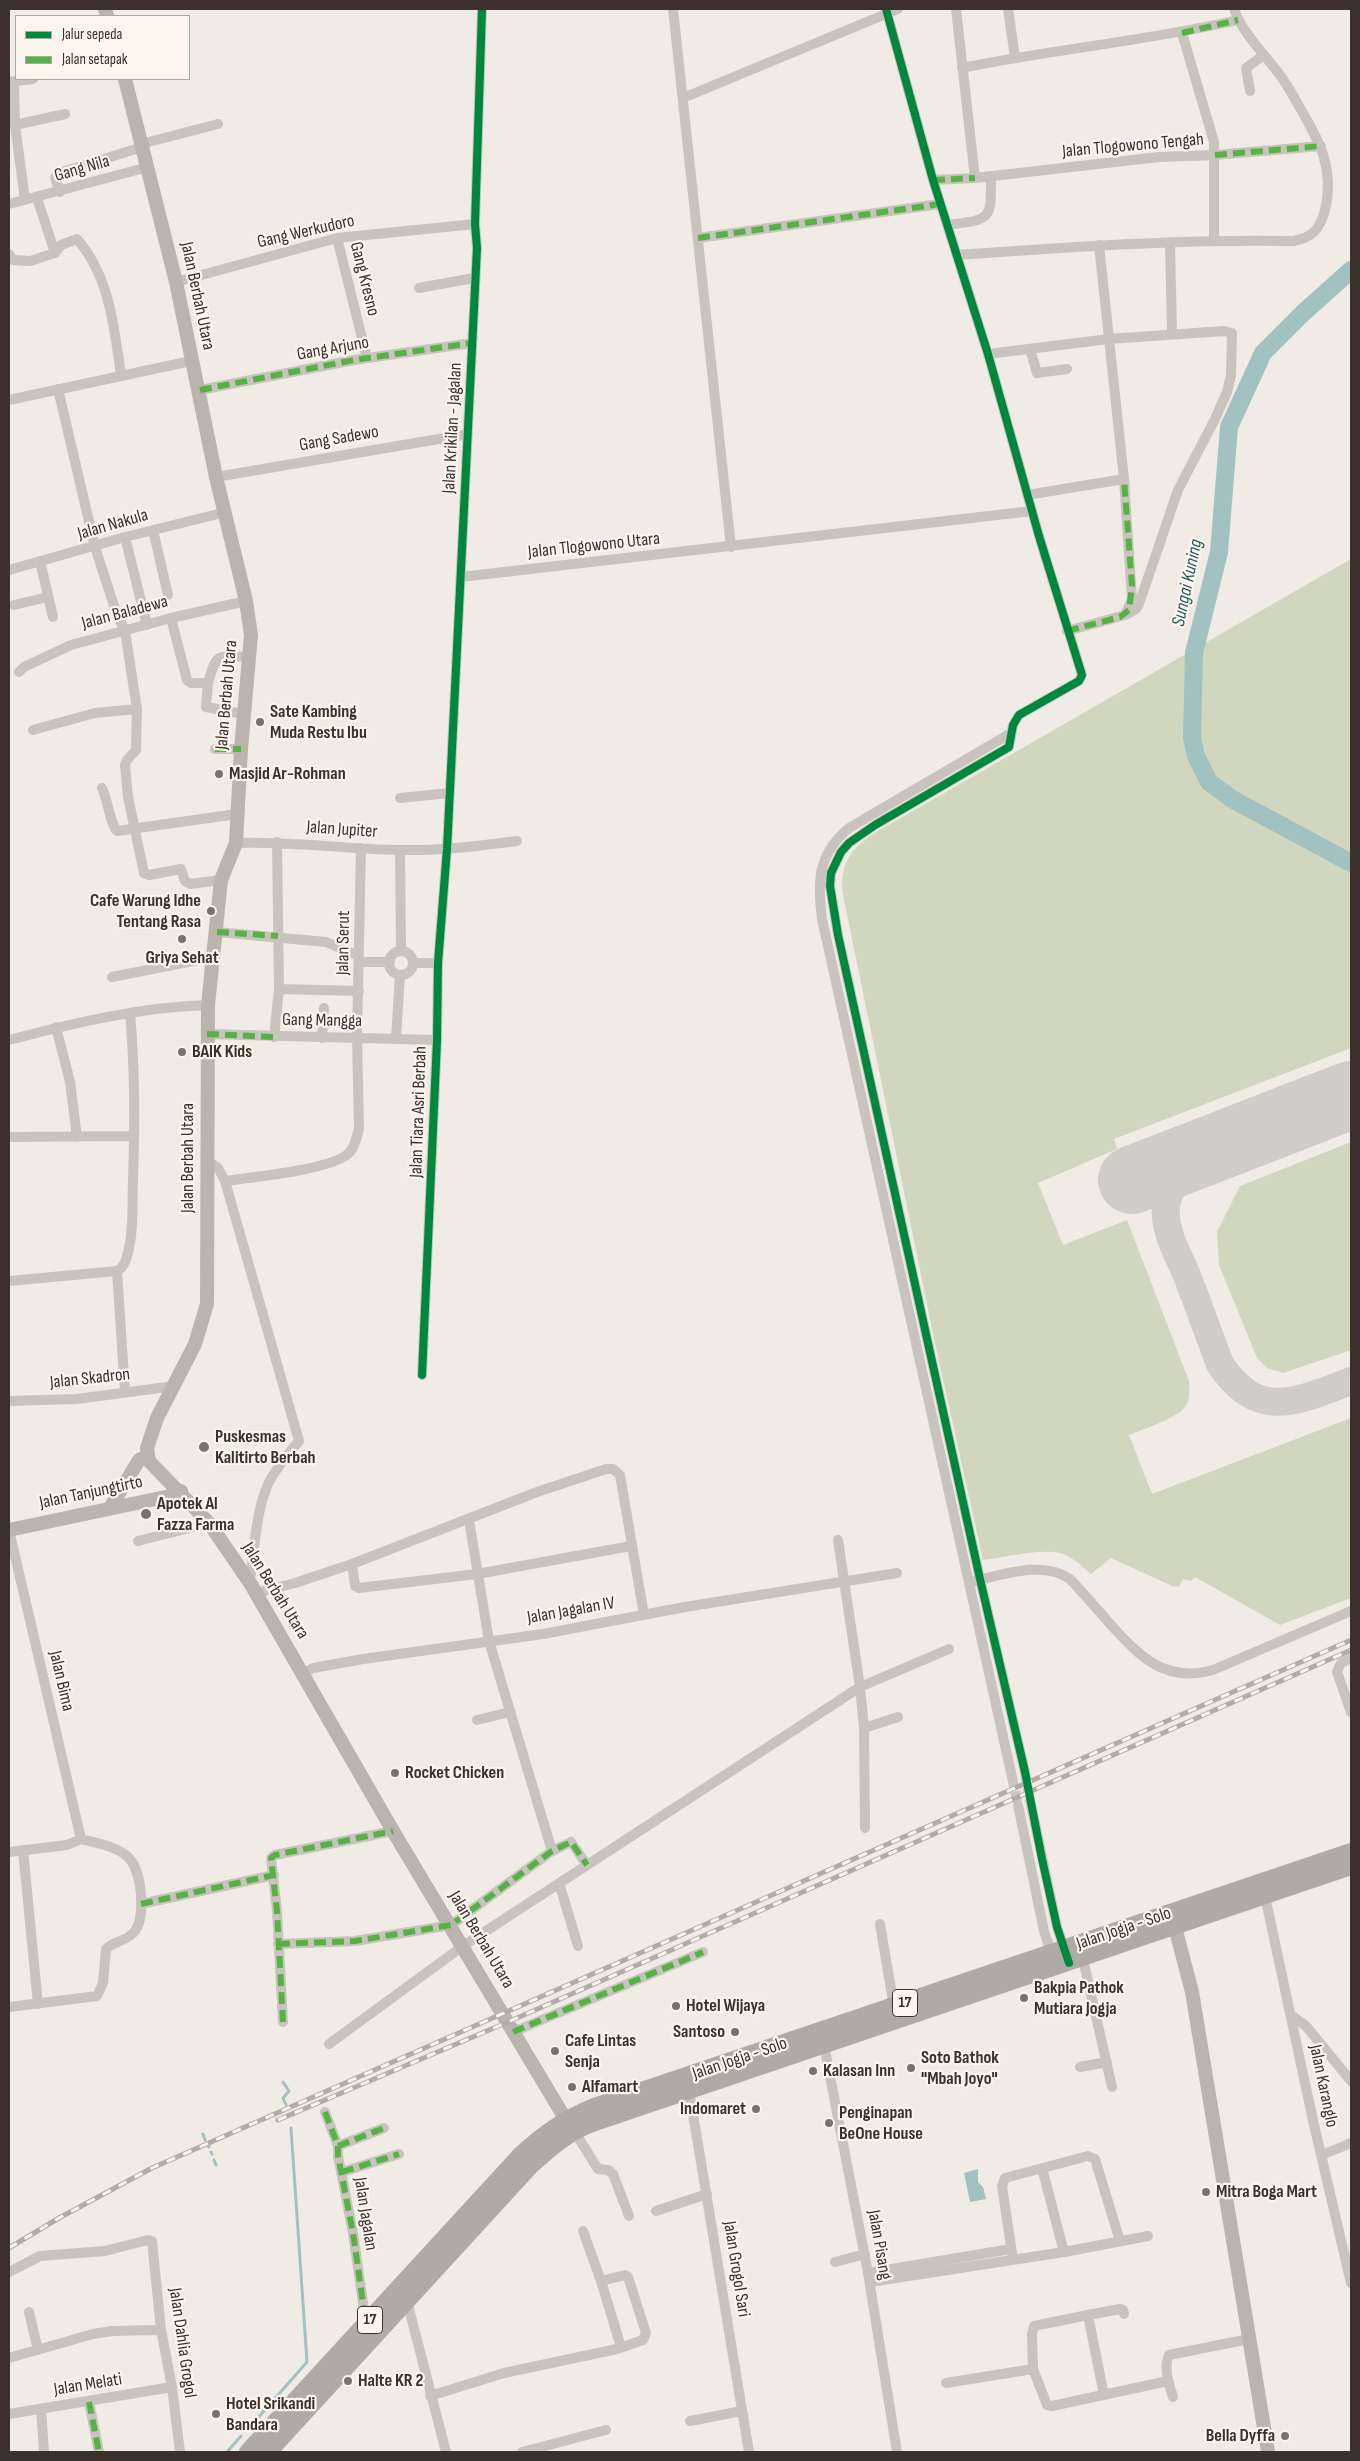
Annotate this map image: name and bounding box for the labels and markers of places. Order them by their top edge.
place label: Sate Kambing Muda Restu Ibu [270,701,367,744]
marker: Sate Kambing Muda Restu Ibu [254,716,266,728]
place label: Masjid Ar-Rohman [229,763,346,785]
marker: Masjid Ar-Rohman [213,768,225,780]
place label: Cafe Warung Idhe Tentang Rasa [90,890,201,932]
marker: Cafe Warung Idhe Tentang Rasa [205,905,217,917]
marker: Griya Sehat [176,933,188,945]
place label: Griya Sehat [145,947,219,969]
place label: BAIK Kids [192,1041,252,1063]
marker: BAIK Kids [176,1046,188,1058]
place label: Puskesmas Kalitirto Berbah [215,1426,316,1468]
marker: Puskesmas Kalitirto Berbah [197,1440,211,1454]
place label: Apotek Al Fazza Farma [157,1493,234,1536]
marker: Apotek Al Fazza Farma [139,1507,153,1521]
place label: Rocket Chicken [405,1762,504,1784]
marker: Rocket Chicken [389,1767,401,1779]
place label: Bakpia Pathok Mutiara Jogja [1034,1977,1124,2020]
marker: Bakpia Pathok Mutiara Jogja [1018,1992,1030,2004]
place label: Hotel Wijaya [686,1995,765,2017]
marker: Hotel Wijaya [670,2000,682,2012]
place label: Santoso [673,2021,725,2043]
marker: Santoso [729,2026,741,2038]
place label: Cafe Lintas Senja [565,2030,636,2072]
marker: Cafe Lintas Senja [549,2045,561,2057]
place label: Soto Bathok "Mbah Joyo" [921,2047,999,2090]
place label: Kalasan Inn [823,2060,895,2082]
marker: Soto Bathok "Mbah Joyo" [905,2062,917,2074]
marker: Kalasan Inn [807,2065,819,2077]
place label: Alfamart [582,2076,638,2098]
marker: Alfamart [566,2081,578,2093]
place label: Indomaret [680,2098,746,2120]
place label: Penginapan BeOne House [839,2102,923,2144]
marker: Indomaret [750,2103,762,2115]
marker: Penginapan BeOne House [823,2117,835,2129]
place label: Mitra Boga Mart [1216,2181,1317,2203]
marker: Mitra Boga Mart [1200,2186,1212,2198]
place label: Halte KR 2 [358,2370,423,2392]
marker: Halte KR 2 [342,2375,354,2387]
place label: Hotel Srikandi Bandara [226,2393,315,2436]
marker: Hotel Srikandi Bandara [210,2408,222,2420]
place label: Bella Dyffa [1206,2425,1275,2447]
marker: Bella Dyffa [1279,2430,1291,2442]

